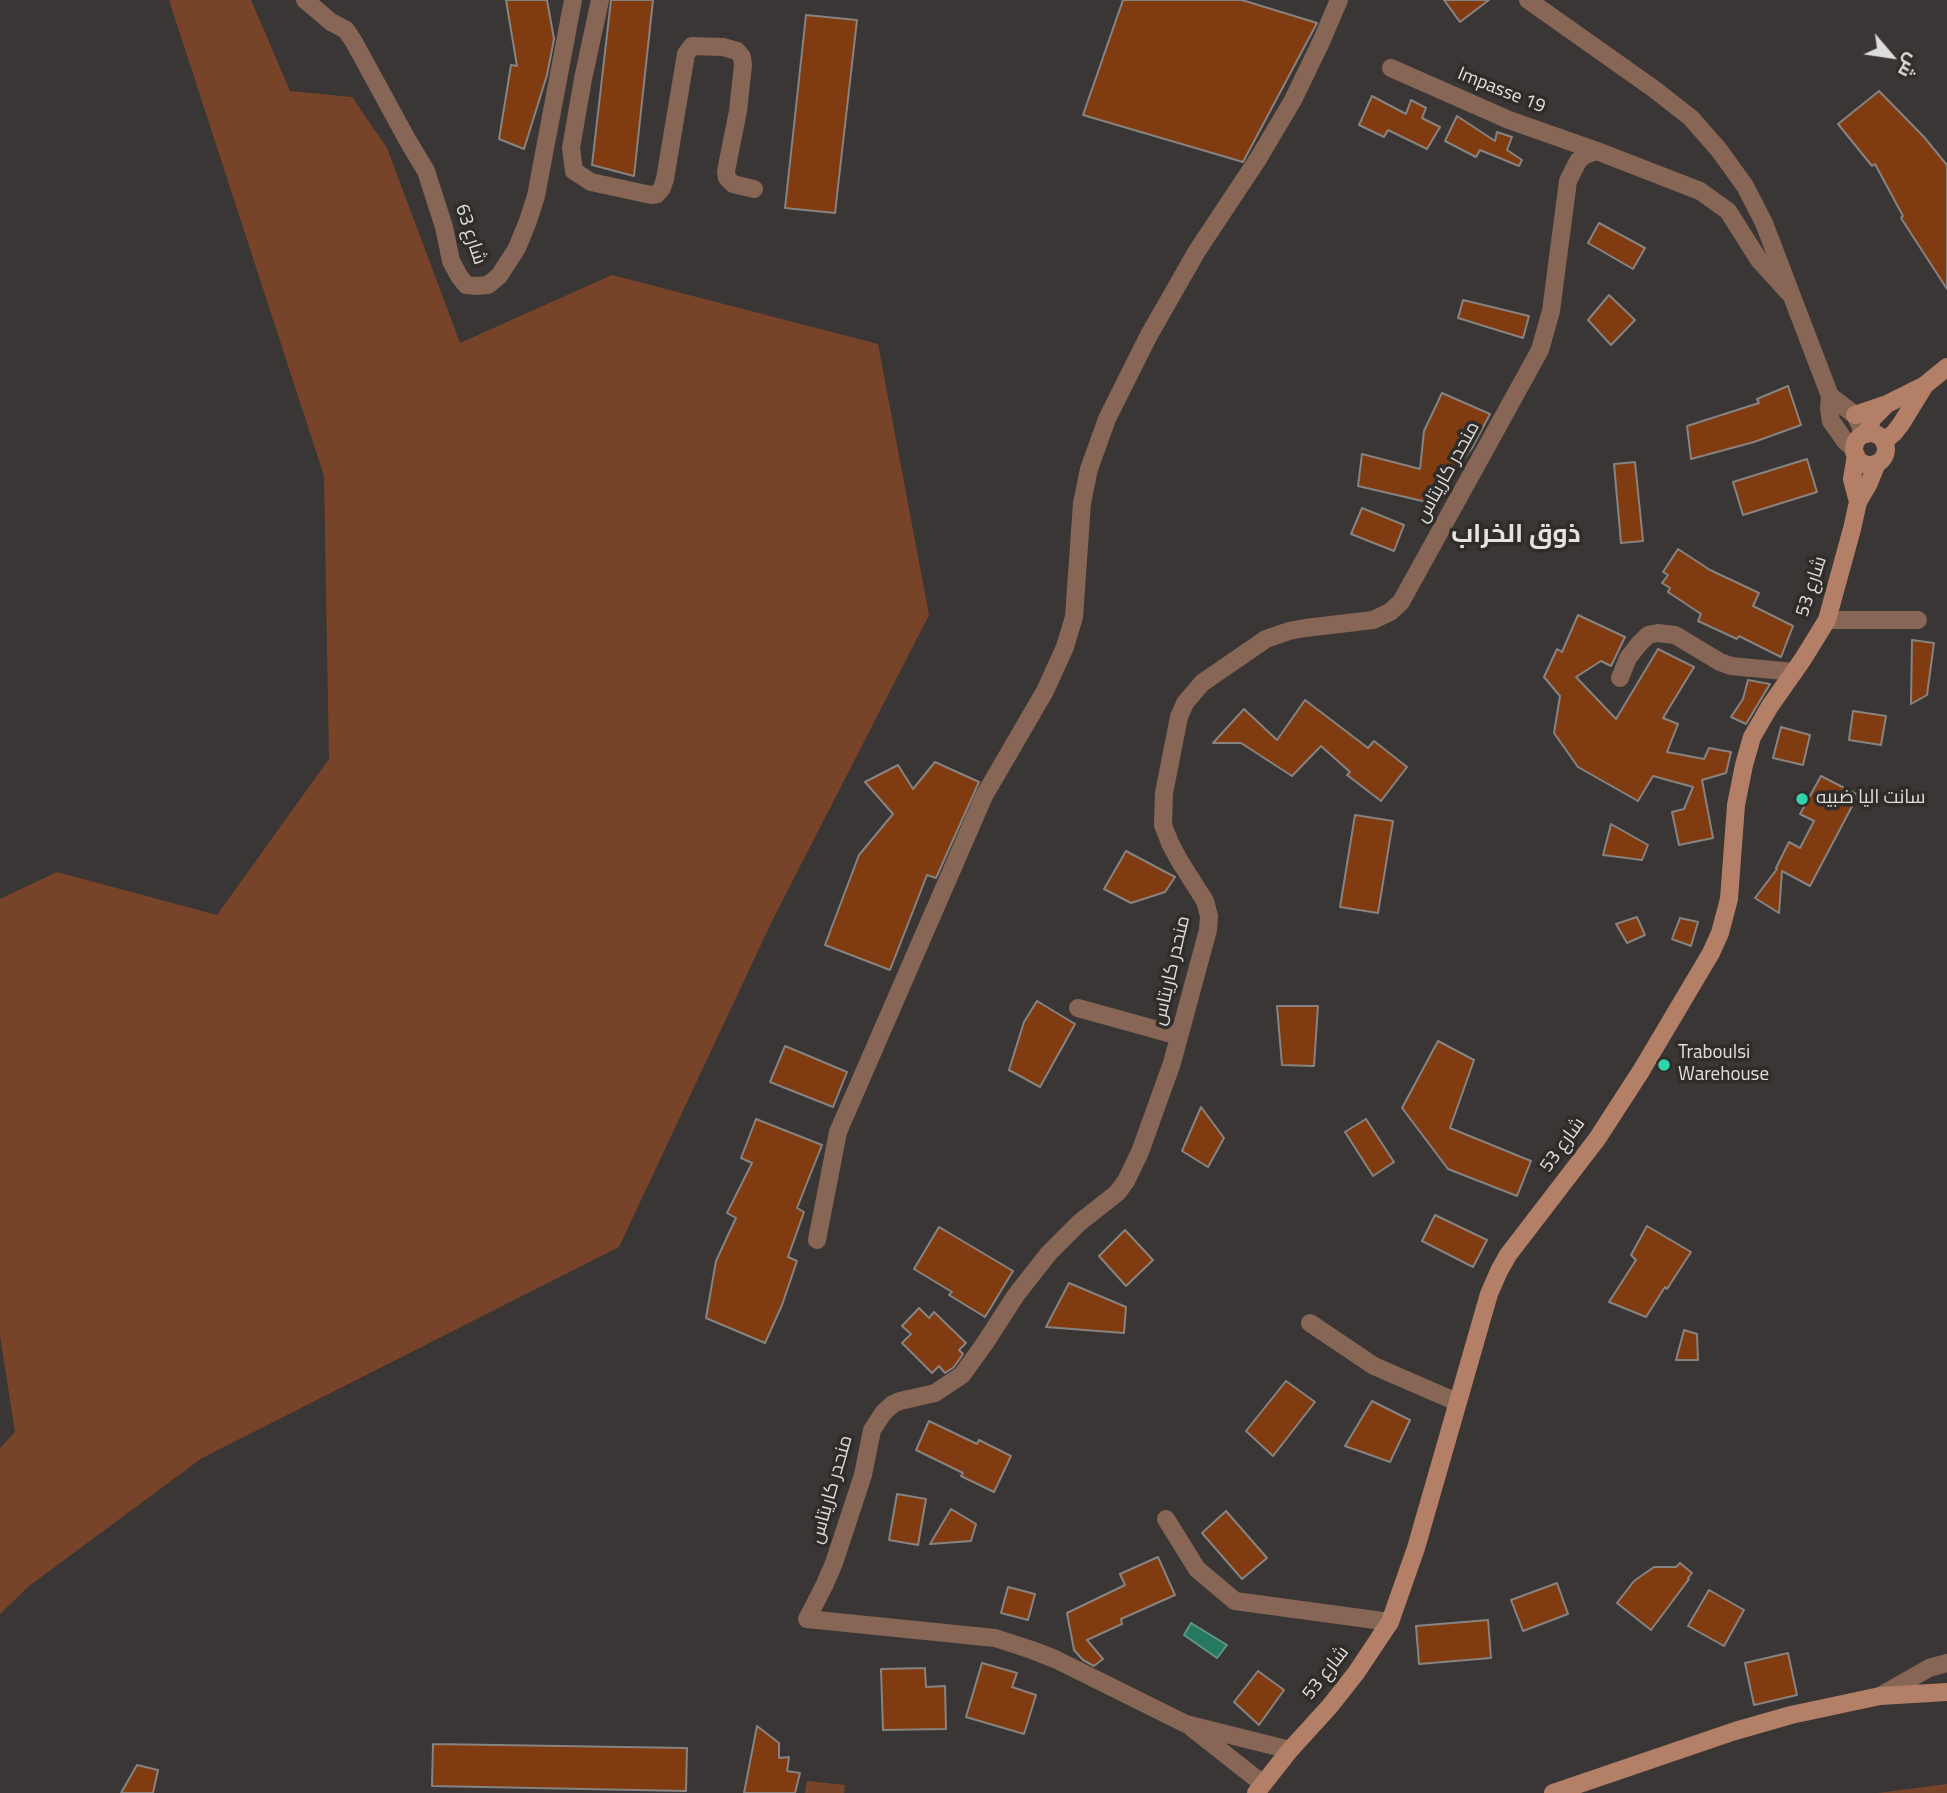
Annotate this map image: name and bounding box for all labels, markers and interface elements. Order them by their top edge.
north arrow [1856,21,1926,91]
text: ش [1888,47,1931,86]
street label: Impasse 19 [1454,64,1548,120]
street label: شارع 63 [449,202,489,268]
street label: منحدر كاريتاس [1412,419,1486,527]
district label: ذوق الخراب [1451,521,1581,553]
street label: شارع 53 [1793,554,1833,620]
place label: سانت اليا ضبيه [1816,788,1926,810]
marker: سانت اليا ضبيه [1794,791,1810,807]
street label: منحدر كاريتاس [1149,914,1197,1028]
place label: Traboulsi Warehouse [1678,1043,1769,1087]
marker: Traboulsi Warehouse [1656,1057,1672,1073]
street label: شارع 53 [1536,1114,1592,1178]
street label: منحدر كاريتاس [807,1433,859,1547]
street label: شارع 53 [1299,1642,1355,1706]

